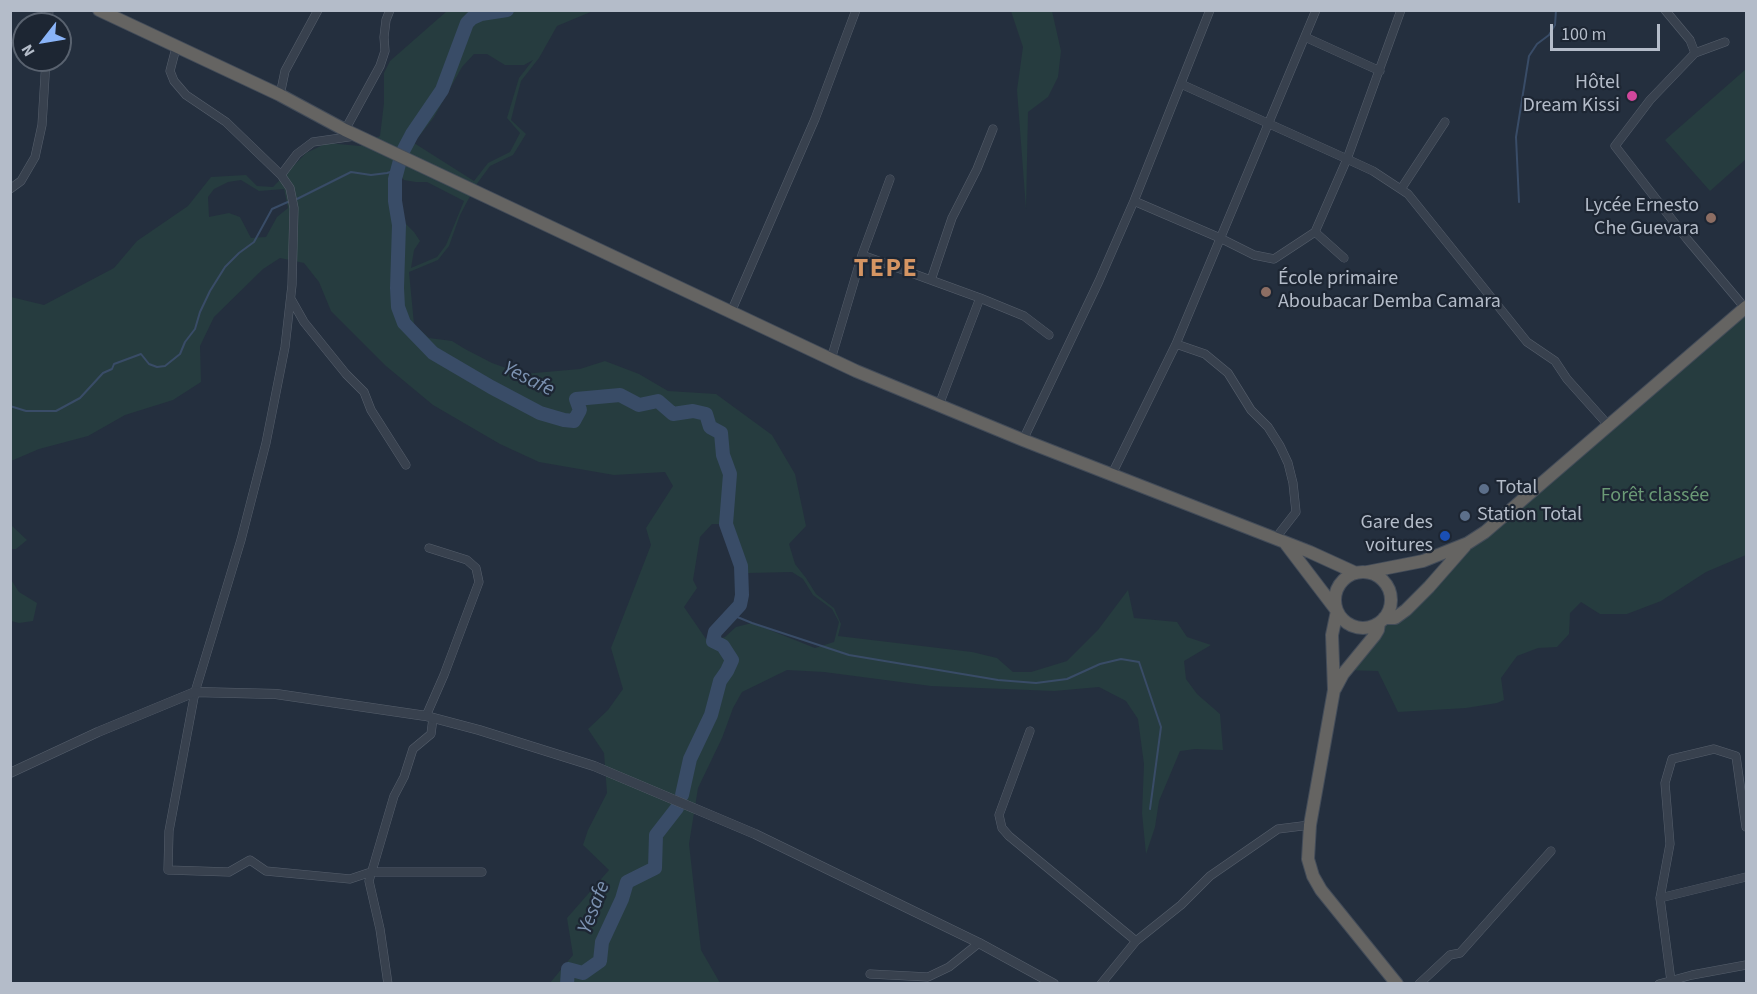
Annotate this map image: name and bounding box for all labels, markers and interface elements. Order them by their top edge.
north arrow [12,12,72,72]
scale bar [1553,12,1662,50]
text: 100 m [1561,22,1606,47]
text: N [16,40,40,60]
place label: Hôtel Dream Kissi [1522,72,1620,119]
marker: Hôtel Dream Kissi [1625,89,1639,103]
place label: Lycée Ernesto Che Guevara [1585,195,1699,242]
marker: Lycée Ernesto Che Guevara [1704,211,1718,225]
district label: TEPE [854,254,918,286]
place label: École primaire Aboubacar Demba Camara [1278,268,1501,315]
marker: École primaire Aboubacar Demba Camara [1259,285,1273,299]
water label: Yesafe [498,357,558,403]
place label: Total [1496,477,1537,501]
marker: Total [1477,482,1491,496]
park label: Forêt classée [1601,485,1709,509]
place label: Station Total [1477,504,1582,528]
marker: Station Total [1458,509,1472,523]
place label: Gare des voitures [1361,512,1433,559]
marker: Gare des voitures [1438,529,1452,543]
water label: Yesafe [573,878,617,938]

